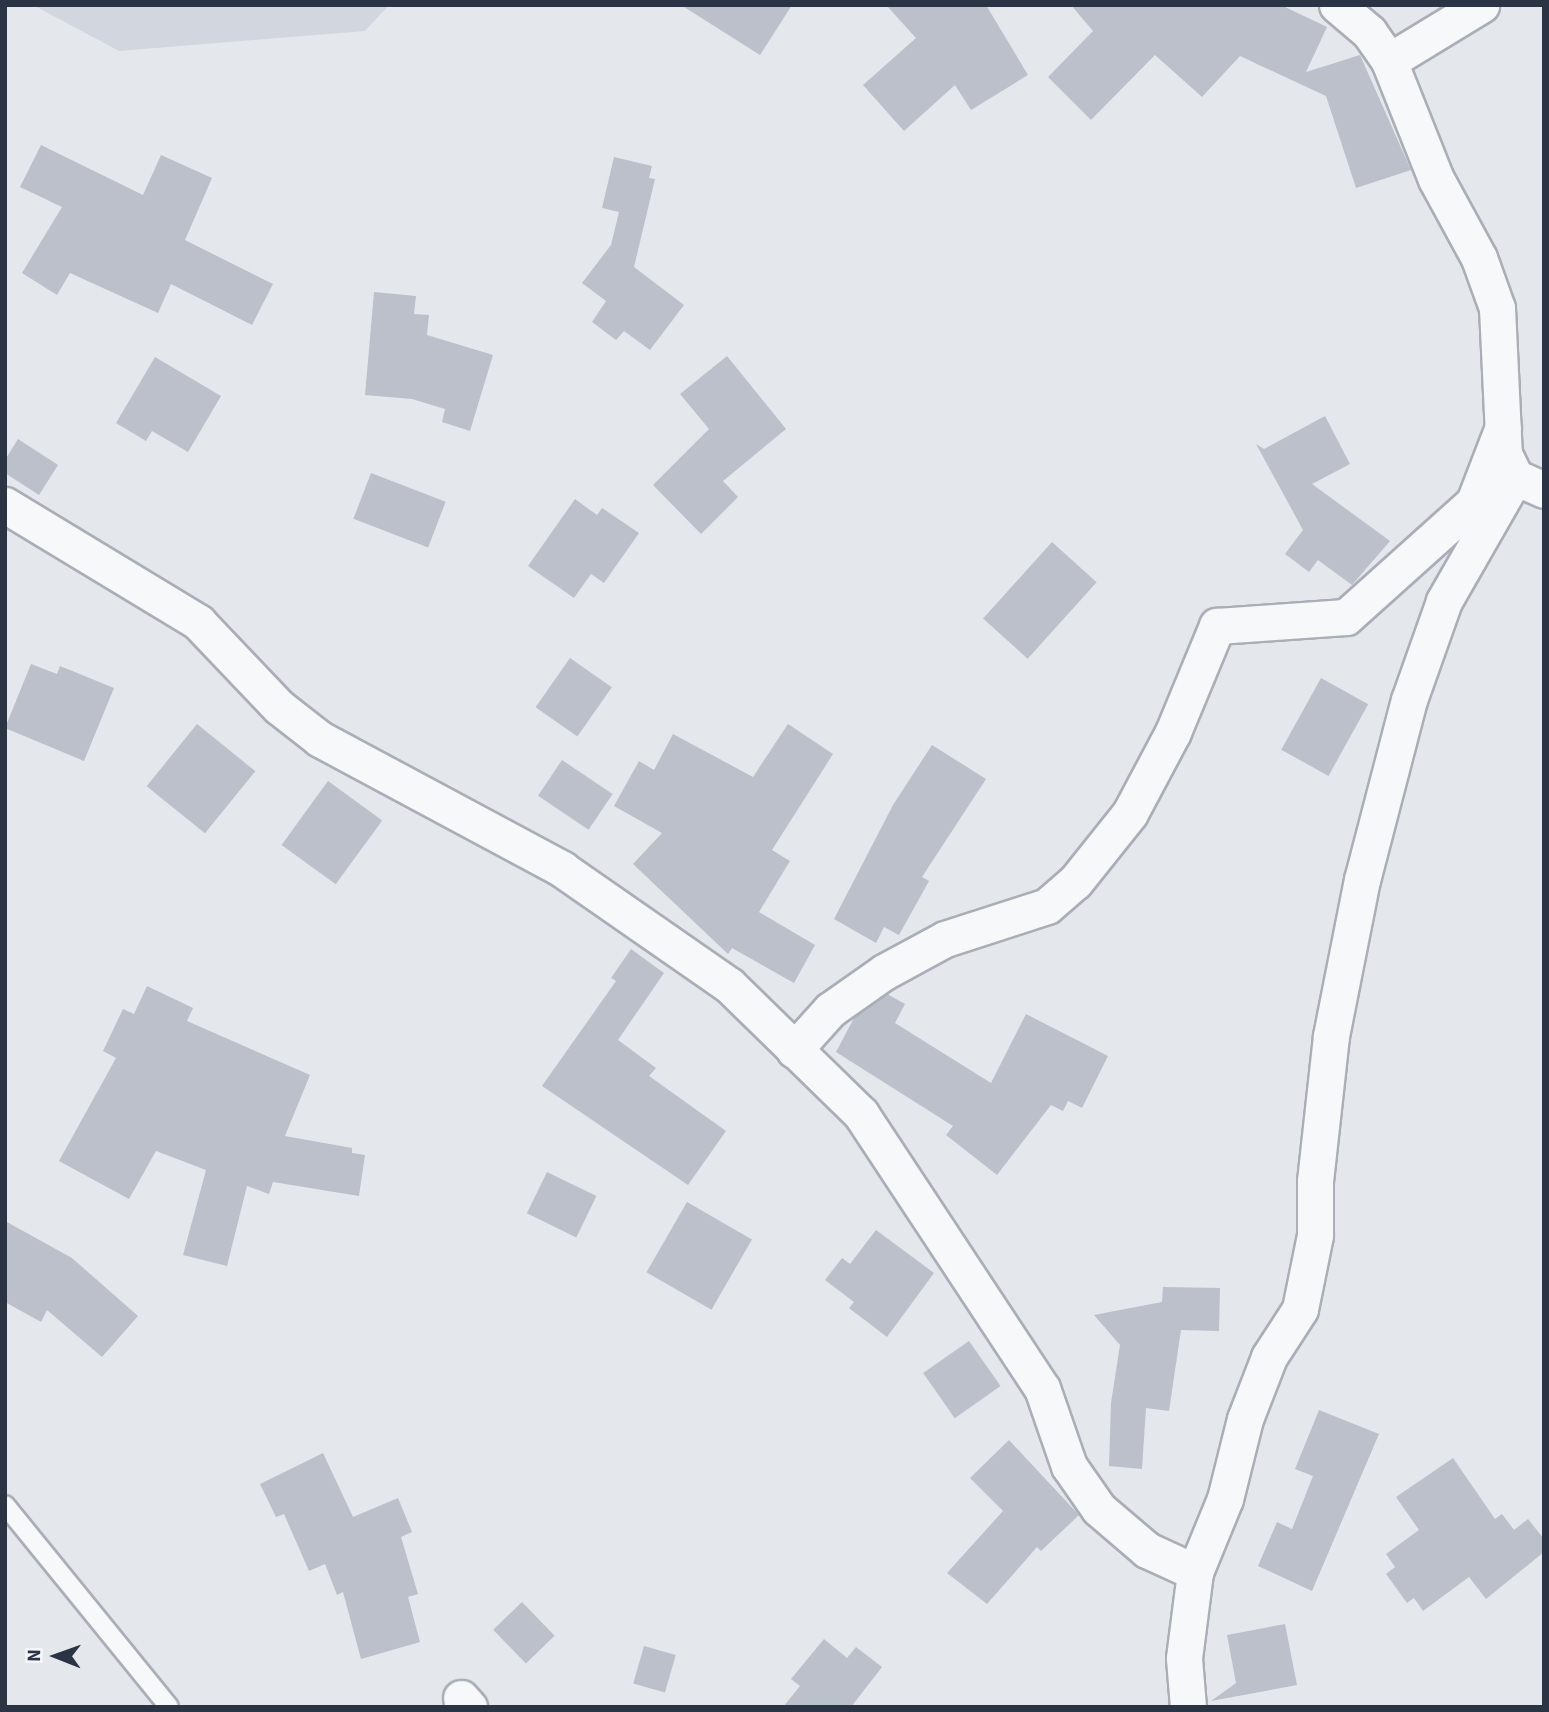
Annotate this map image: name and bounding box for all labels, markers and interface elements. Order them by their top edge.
north arrow [21,1621,91,1691]
text: N [21,1649,48,1662]

